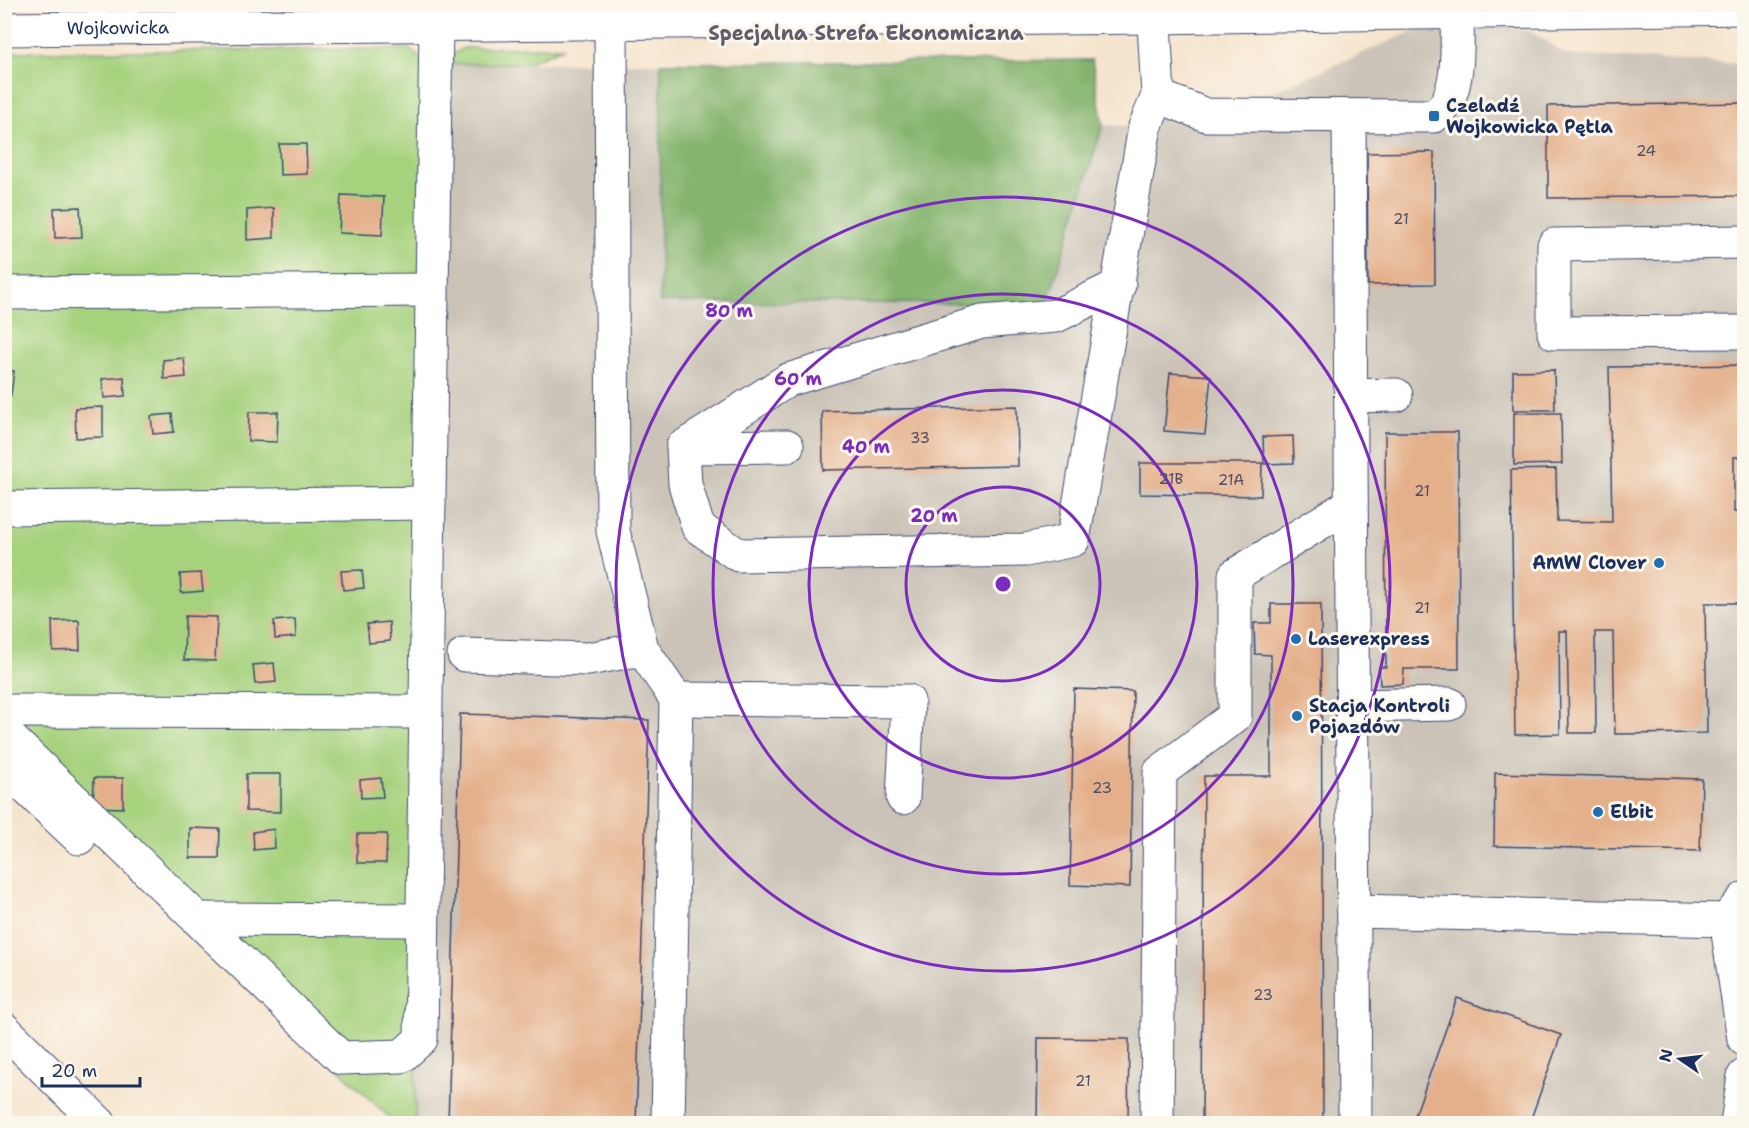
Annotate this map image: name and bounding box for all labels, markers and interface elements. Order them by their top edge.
street label: Wojkowicka [67,15,169,40]
district label: Specjalna Strefa Ekonomiczna [708,20,1024,46]
place label: Czeladź Wojkowicka Pętla [1446,94,1614,139]
marker: Czeladź Wojkowicka Pętla [1427,109,1441,123]
house number: 24 [1636,141,1656,161]
house number: 21 [1393,209,1409,229]
text: 80 m [705,299,753,323]
text: 60 m [774,367,822,391]
house number: 33 [910,428,930,448]
text: 40 m [842,435,890,459]
house number: 21B [1159,469,1184,489]
house number: 21A [1218,470,1244,490]
house number: 21 [1414,481,1430,501]
text: 20 m [910,504,958,528]
place label: AMW Clover [1532,551,1647,575]
marker: AMW Clover [1652,556,1666,570]
centre of rings [993,574,1013,594]
house number: 21 [1414,598,1430,618]
place label: Laserexpress [1308,627,1430,651]
marker: Laserexpress [1289,632,1303,646]
place label: Stacja Kontroli Pojazdów [1309,694,1450,739]
marker: Stacja Kontroli Pojazdów [1290,709,1304,723]
house number: 23 [1092,778,1112,798]
place label: Elbit [1610,800,1654,824]
marker: Elbit [1591,805,1605,819]
house number: 23 [1253,985,1273,1005]
north arrow [1650,1029,1710,1089]
text: N [1654,1047,1678,1064]
scale bar [42,1050,140,1088]
text: 20 m [51,1059,97,1083]
house number: 21 [1075,1071,1091,1091]

